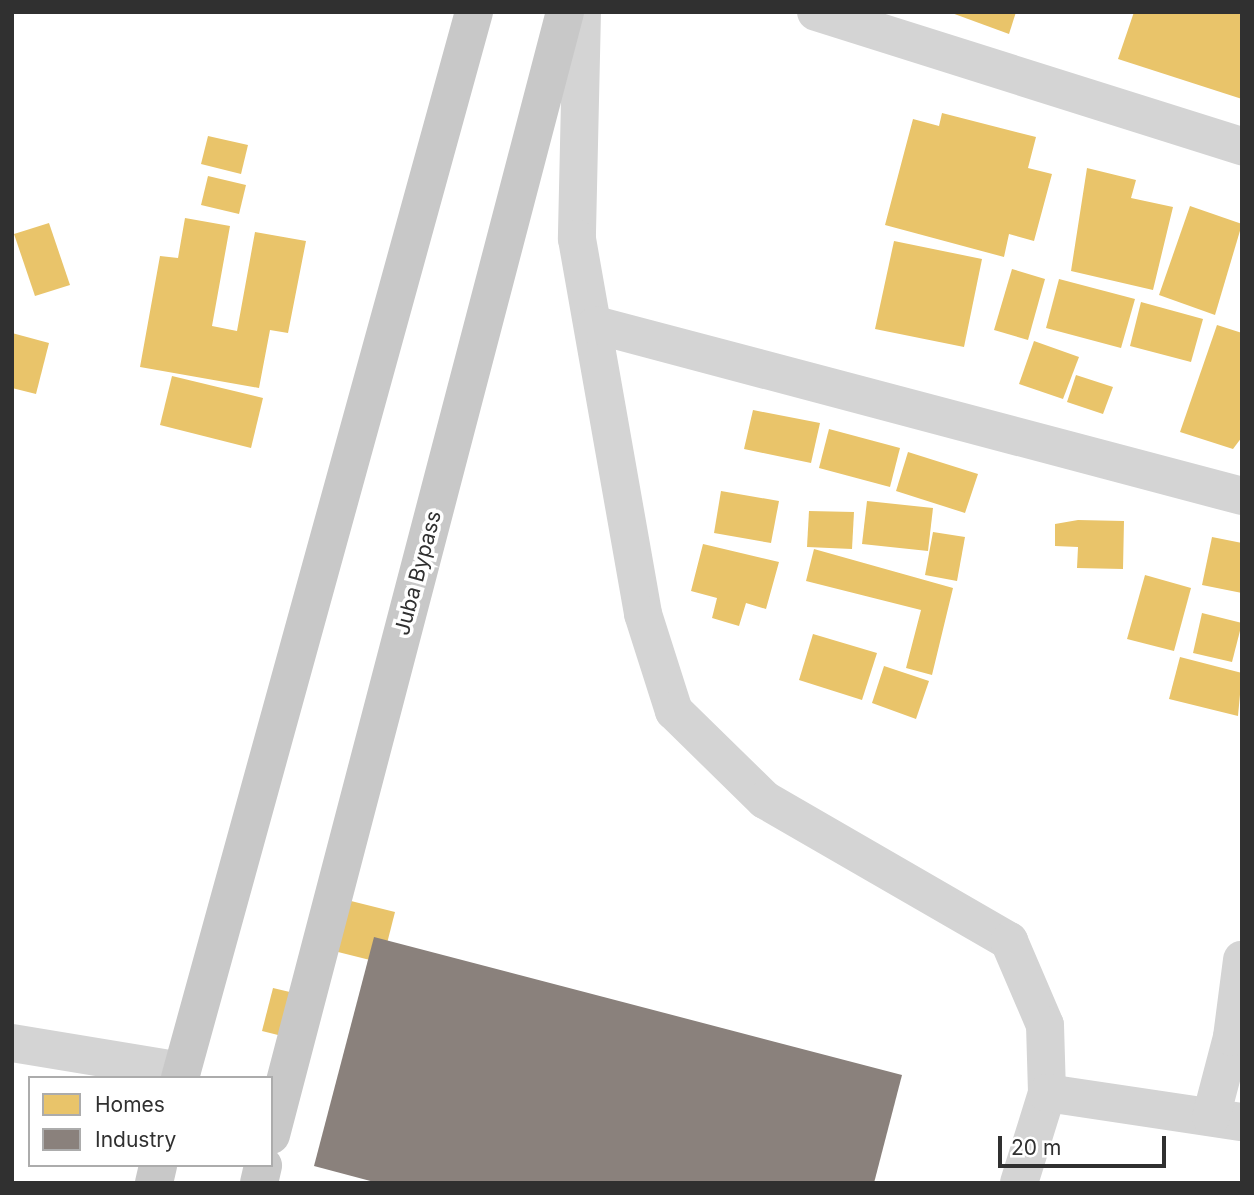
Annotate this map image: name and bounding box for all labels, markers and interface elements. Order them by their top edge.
street label: Juba Bypass [389,508,447,638]
legend [28,1076,273,1167]
text: Homes [95,1092,165,1117]
scale bar [1002,1122,1170,1166]
text: Industry [95,1127,176,1152]
text: 20 m [1011,1135,1061,1160]

